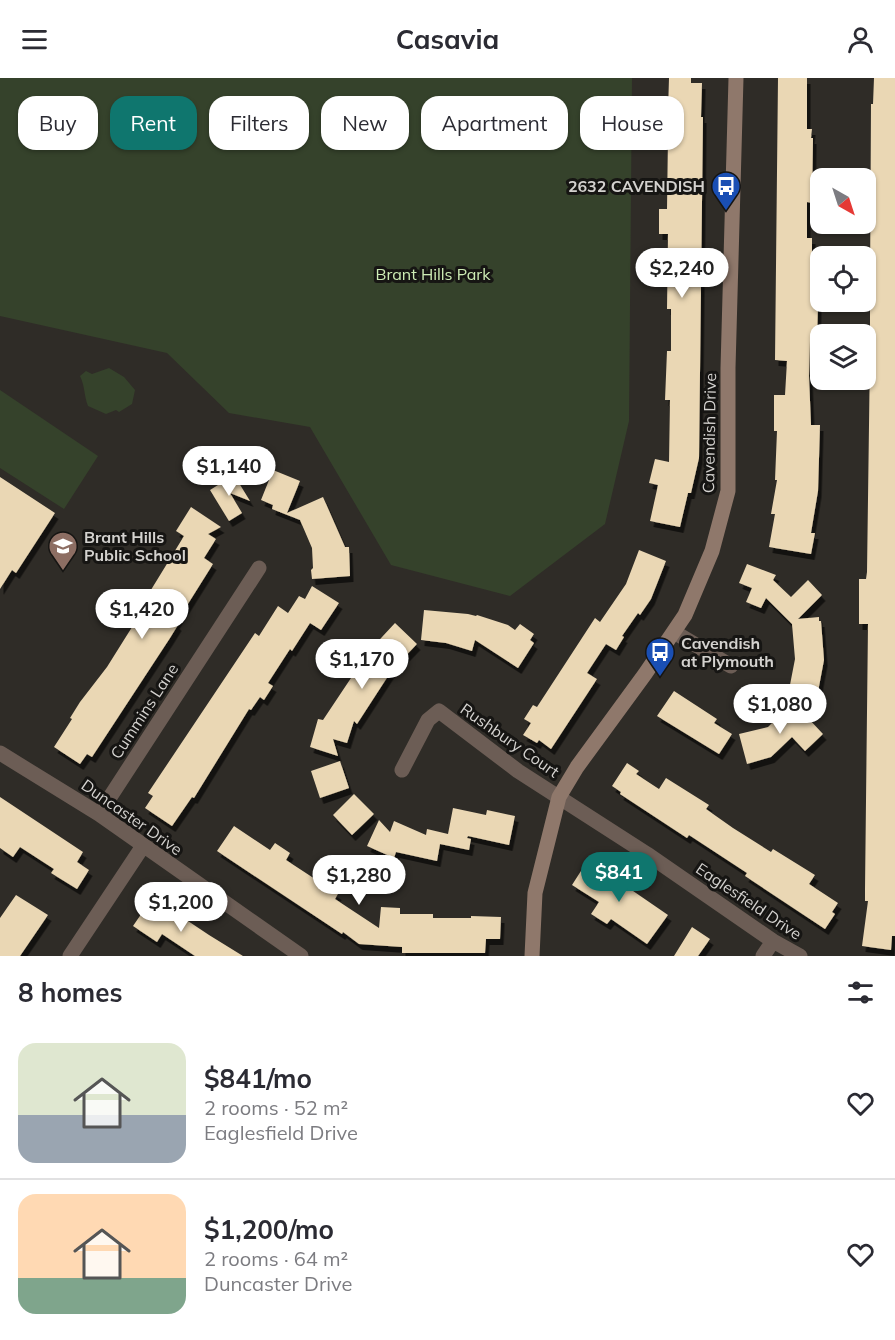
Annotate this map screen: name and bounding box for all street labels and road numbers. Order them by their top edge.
street label: Cavendish Drive [698,373,720,493]
street label: Cummins Lane [106,660,182,762]
street label: Rushbury Court [457,699,564,782]
street label: Duncaster Drive [78,775,186,859]
street label: Eaglesfield Drive [692,858,806,944]

